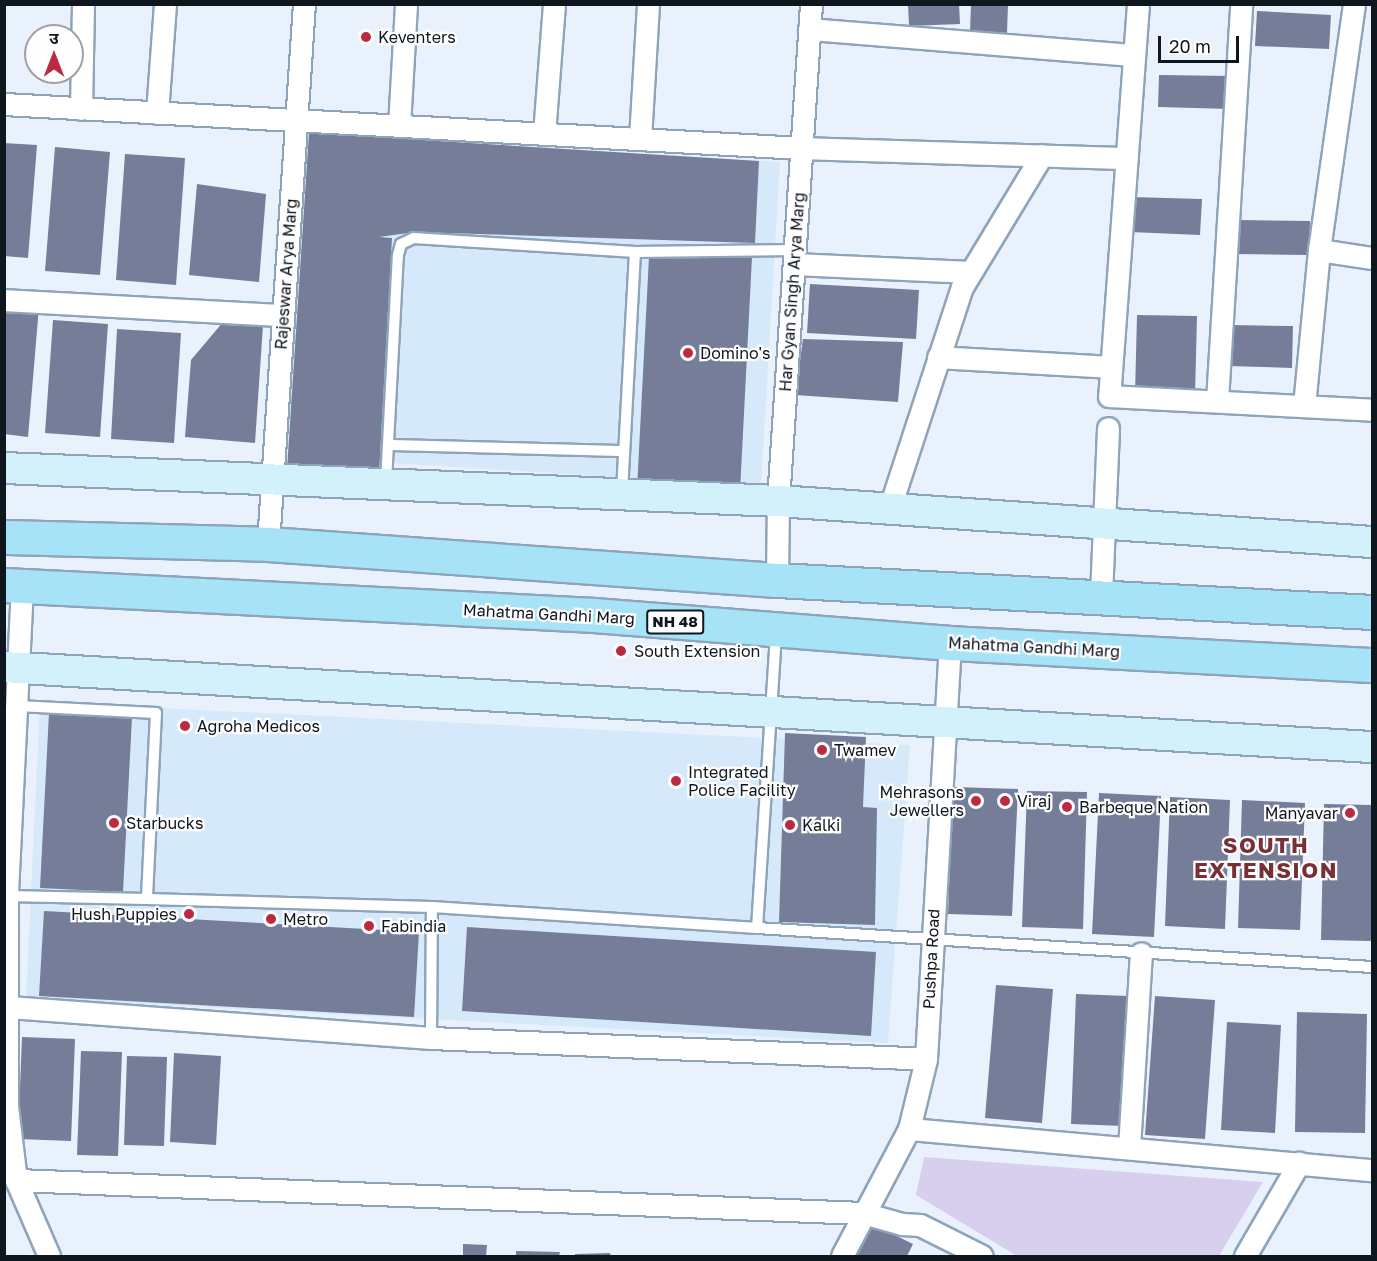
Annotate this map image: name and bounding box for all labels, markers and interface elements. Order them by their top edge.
north arrow [24,24,84,84]
scale bar [1161,24,1242,62]
place label: Keventers [378,27,456,47]
text: उ [49,28,59,48]
marker: Keventers [359,30,373,44]
text: 20 m [1169,35,1211,57]
street label: Har Gyan Singh Arya Marg [775,192,809,392]
street label: Rajeswar Arya Marg [271,198,301,350]
place label: Domino's [700,343,771,363]
marker: Domino's [681,346,695,360]
street label: Mahatma Gandhi Marg [463,600,635,628]
road number: NH 48 [645,610,705,634]
street label: Mahatma Gandhi Marg [948,633,1120,661]
place label: South Extension [634,641,760,661]
marker: South Extension [612,642,630,660]
place label: Agroha Medicos [197,716,320,736]
marker: Agroha Medicos [178,719,192,733]
place label: Twamev [834,740,896,760]
marker: Twamev [815,743,829,757]
place label: Integrated Police Facility [688,762,796,800]
marker: Integrated Police Facility [669,774,683,788]
place label: Mehrasons Jewellers [880,782,964,820]
place label: Viraj [1017,791,1051,811]
marker: Mehrasons Jewellers [969,794,983,808]
marker: Viraj [998,794,1012,808]
place label: Barbeque Nation [1079,797,1208,817]
marker: Barbeque Nation [1060,800,1074,814]
place label: Manyavar [1265,803,1338,823]
marker: Manyavar [1343,806,1357,820]
place label: Starbucks [126,813,203,833]
place label: Kalki [802,815,840,835]
marker: Starbucks [107,816,121,830]
marker: Kalki [783,818,797,832]
district label: SOUTH EXTENSION [1194,831,1338,882]
place label: Hush Puppies [71,904,177,924]
marker: Hush Puppies [182,907,196,921]
street label: Pushpa Road [919,908,943,1010]
place label: Metro [283,909,328,929]
marker: Metro [264,912,278,926]
place label: Fabindia [381,916,446,936]
marker: Fabindia [362,919,376,933]

